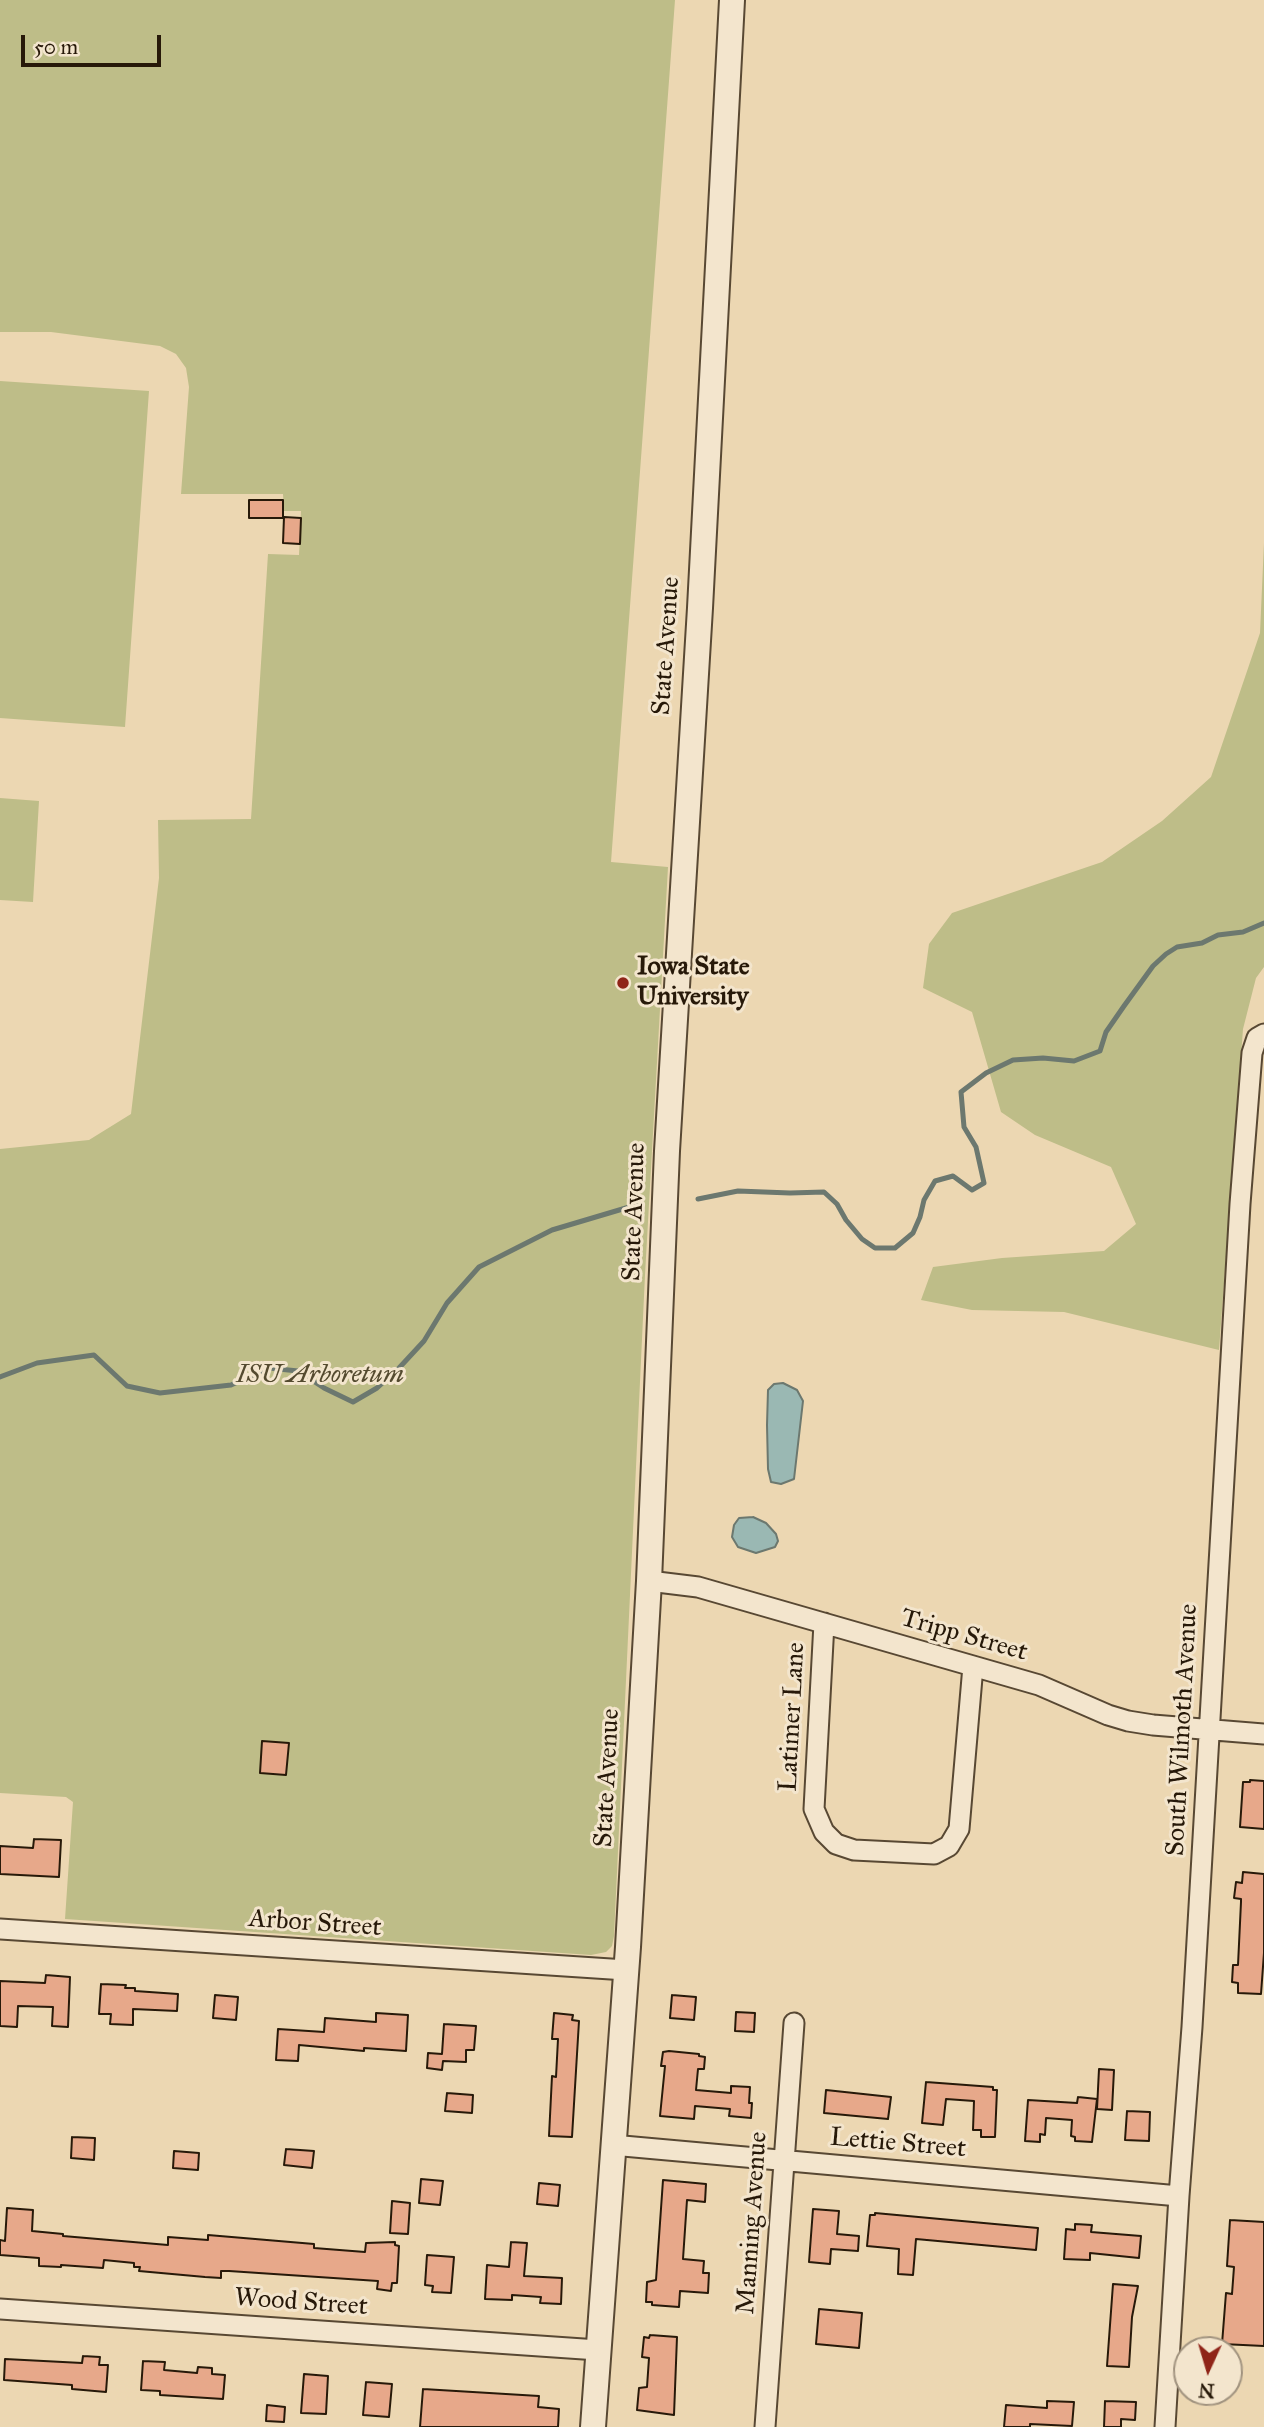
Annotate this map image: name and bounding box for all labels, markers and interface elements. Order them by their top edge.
scale bar [24,21,164,65]
text: 50 m [34,34,78,60]
street label: State Avenue [647,576,687,716]
place label: Iowa State University [637,952,749,1014]
marker: Iowa State University [615,975,631,991]
street label: State Avenue [617,1142,653,1282]
park label: ISU Arboretum [236,1360,404,1392]
street label: Tripp Street [897,1603,1031,1669]
street label: South Wilmoth Avenue [1161,1603,1205,1857]
street label: Latimer Lane [774,1642,812,1792]
street label: State Avenue [589,1708,627,1848]
street label: Arbor Street [248,1904,382,1944]
street label: Lettie Street [829,2123,967,2165]
street label: Manning Avenue [731,2131,775,2315]
street label: Wood Street [233,2283,369,2323]
north arrow [1173,2336,1243,2406]
text: N [1198,2378,1215,2402]

